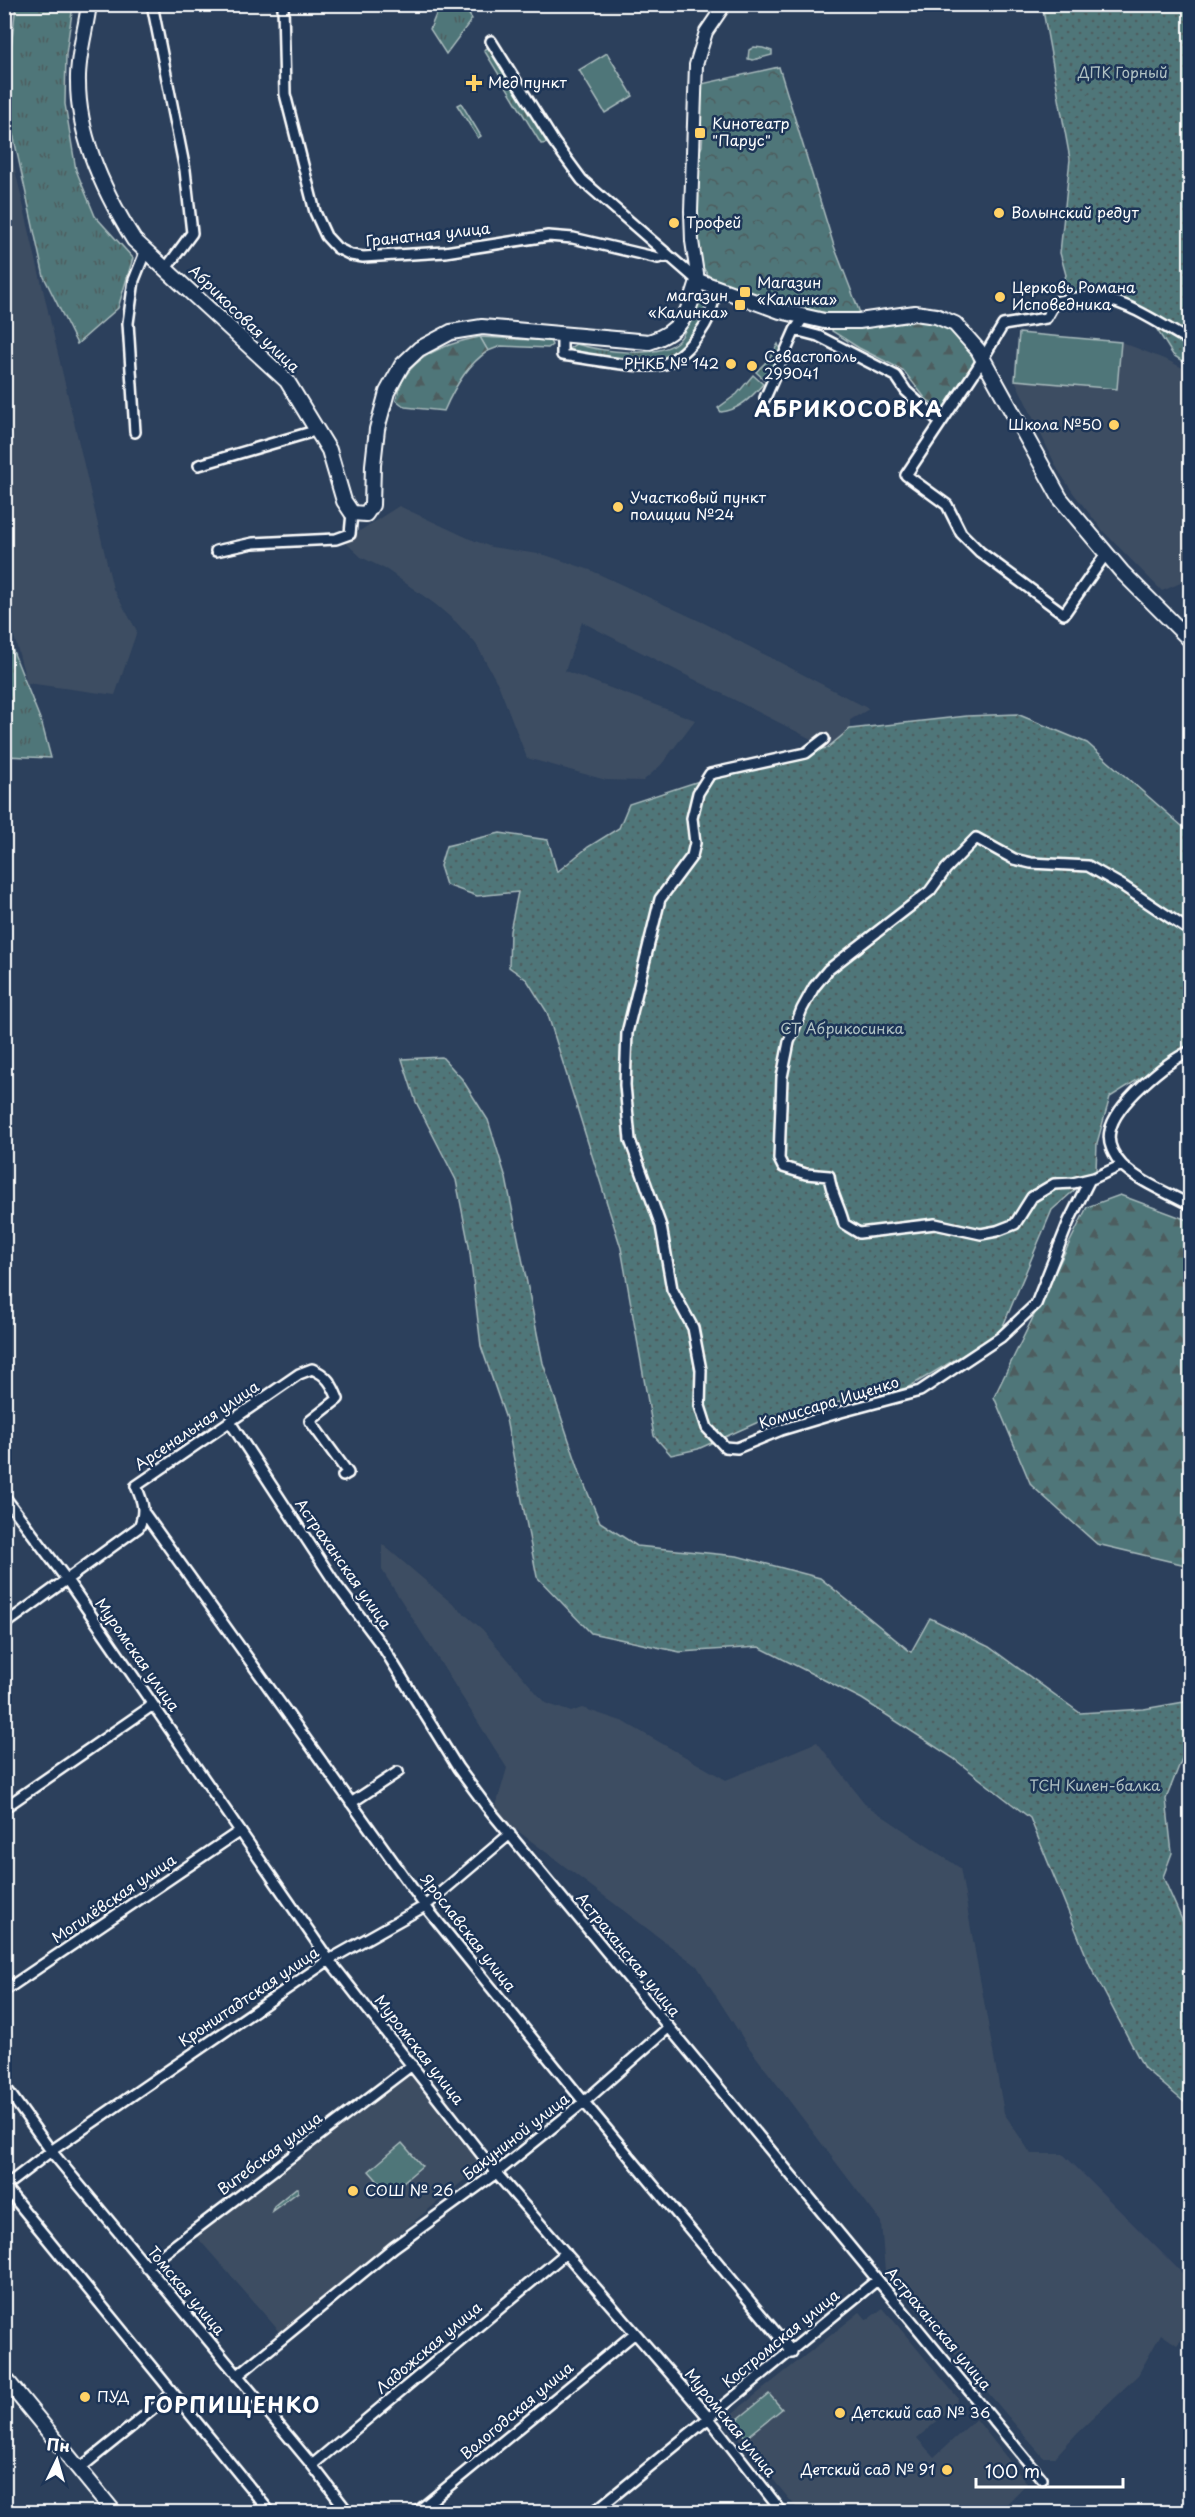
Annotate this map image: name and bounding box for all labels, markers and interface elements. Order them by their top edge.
park label: ДПК Горный [1077,60,1168,83]
place label: Мед пункт [488,70,567,93]
marker: Мед пункт [465,74,483,92]
place label: Кинотеатр "Парус" [712,111,790,151]
marker: Кинотеатр "Парус" [693,126,707,140]
place label: Волынский редут [1011,200,1139,223]
marker: Волынский редут [992,206,1006,220]
place label: Трофей [686,210,741,233]
street label: Гранатная улица [364,215,492,251]
marker: Трофей [667,216,681,230]
street label: Абрикосовая улица [184,259,306,378]
place label: Магазин «Калинка» [757,270,837,310]
place label: Церковь Романа Исповедника [1012,275,1136,315]
place label: магазин «Калинка» [648,283,728,323]
marker: Магазин «Калинка» [738,285,752,299]
marker: Церковь Романа Исповедника [993,290,1007,304]
marker: магазин «Калинка» [733,298,747,312]
place label: Севастополь 299041 [764,344,857,384]
place label: РНКБ № 142 [624,351,719,374]
marker: РНКБ № 142 [724,357,738,371]
marker: Севастополь 299041 [745,359,759,373]
district label: АБРИКОСОВКА [754,392,944,424]
place label: Школа №50 [1008,412,1102,435]
marker: Школа №50 [1107,418,1121,432]
place label: Участковый пункт полиции №24 [630,485,767,525]
marker: Участковый пункт полиции №24 [611,500,625,514]
park label: СТ Абрикосинка [780,1016,904,1039]
street label: Комиссара Ищенко [756,1369,901,1434]
street label: Арсенальная улица [129,1374,264,1475]
street label: Астраханская улица [291,1493,398,1633]
street label: Муромская улица [90,1593,186,1716]
park label: ТСН Килен-балка [1030,1773,1161,1796]
street label: Могилёвская улица [46,1847,180,1948]
street label: Ярославская улица [415,1867,523,1996]
street label: Астраханская улица [572,1887,687,2022]
street label: Кронштадтская улица [173,1940,323,2051]
street label: Муромская улица [370,1989,471,2109]
street label: Бакуниной улица [457,2086,574,2185]
street label: Витебская улица [212,2105,327,2200]
place label: СОШ № 26 [365,2178,453,2201]
marker: СОШ № 26 [346,2184,360,2198]
street label: Томская улица [143,2240,232,2340]
street label: Астраханская улица [881,2261,998,2395]
street label: Костромская улица [716,2283,844,2393]
street label: Ладожская улица [370,2295,487,2398]
street label: Вологодская улица [454,2355,578,2464]
street label: Муромская улица [680,2363,783,2482]
place label: ПУД [97,2384,130,2407]
district label: ГОРПИЩЕНКО [143,2388,321,2420]
marker: ПУД [78,2390,92,2404]
place label: Детский сад № 36 [851,2400,990,2423]
marker: Детский сад № 36 [833,2406,847,2420]
north arrow [27,2430,87,2490]
text: Пн [46,2431,71,2457]
scale bar [976,2451,1123,2489]
place label: Детский сад № 91 [800,2457,935,2480]
text: 100 m [985,2457,1040,2484]
marker: Детский сад № 91 [940,2463,954,2477]

